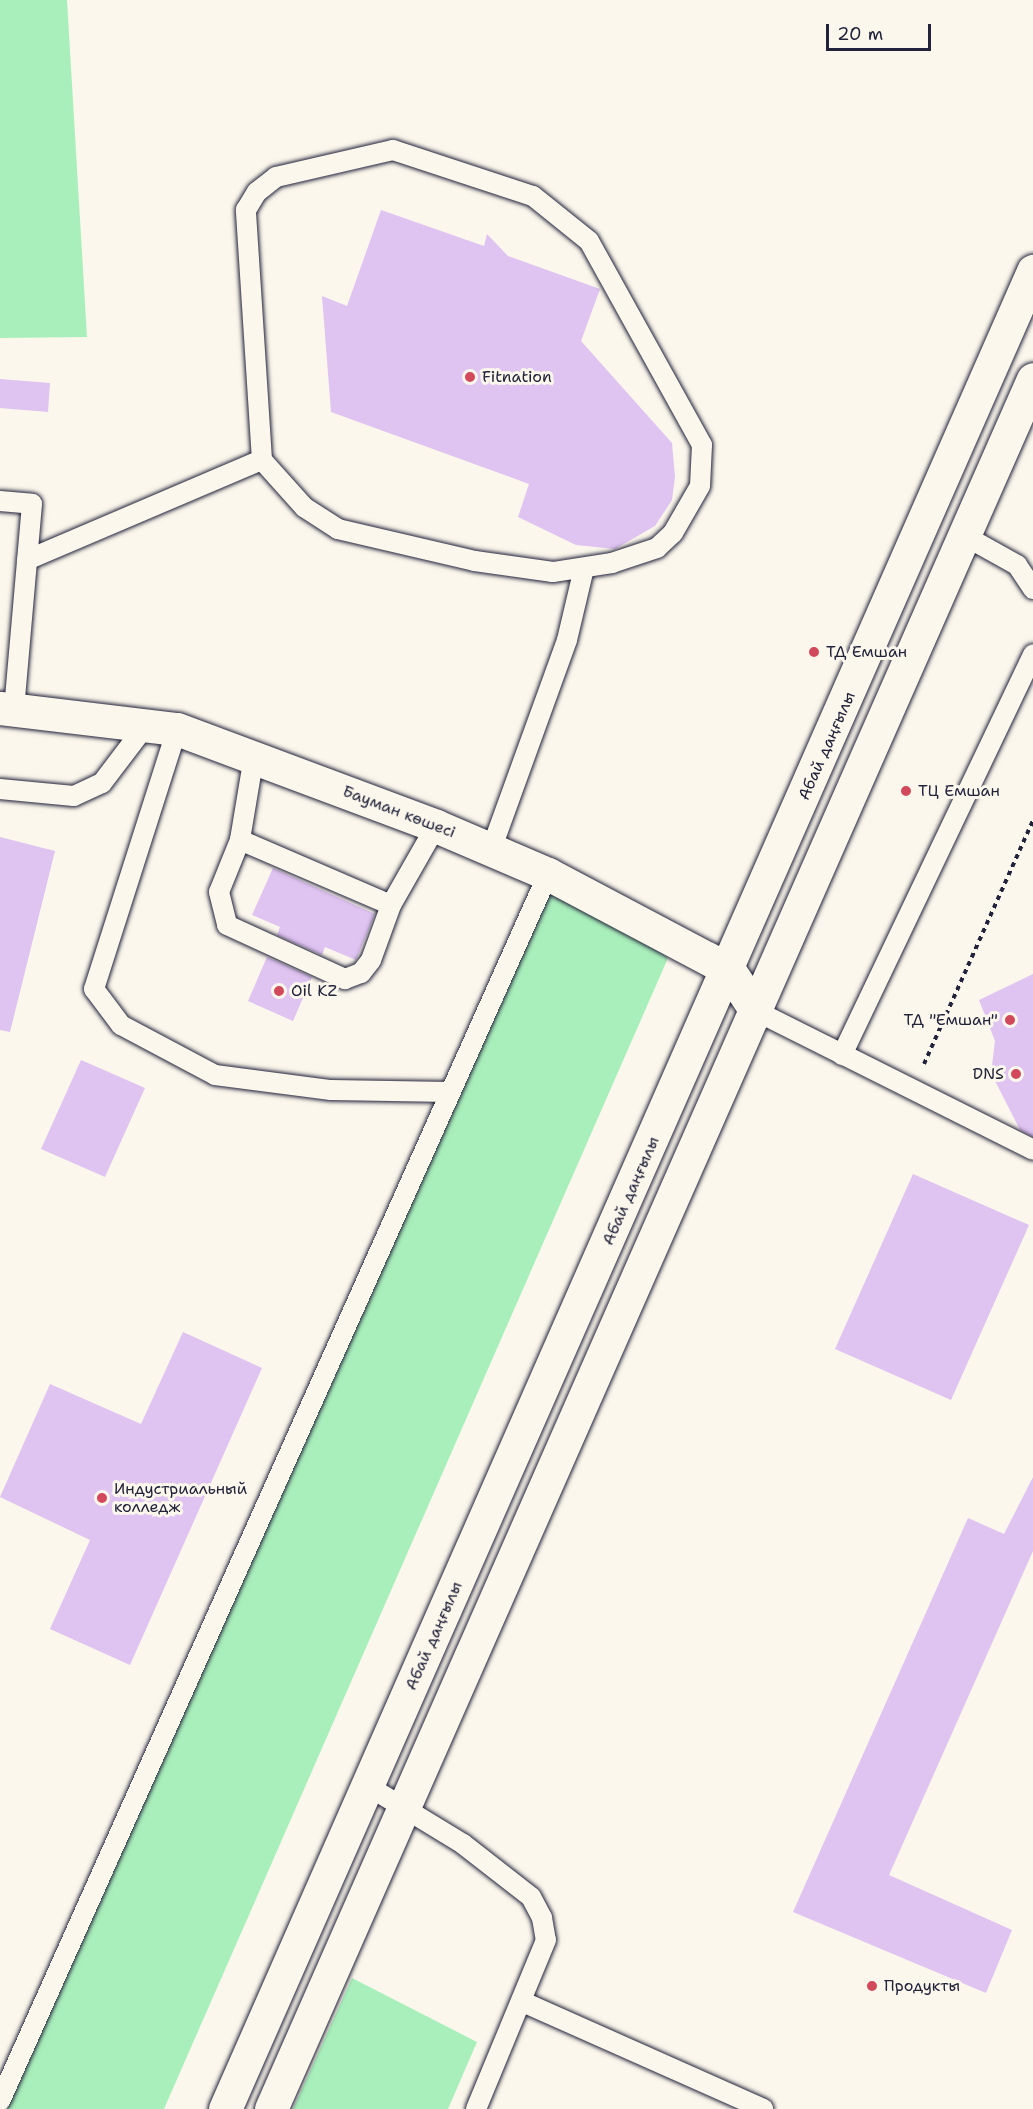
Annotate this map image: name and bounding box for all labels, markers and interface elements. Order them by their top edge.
scale bar [829,12,934,50]
text: 20 m [837,22,883,46]
place label: Fitnation [482,367,552,387]
marker: Fitnation [463,370,477,384]
place label: ТД Емшан [826,642,907,662]
marker: ТД Емшан [807,645,821,659]
street label: Абай даңғылы [794,689,860,803]
place label: ТЦ Емшан [918,781,1000,801]
street label: Бауман көшесі [340,782,458,842]
marker: ТЦ Емшан [899,784,913,798]
place label: Oil KZ [291,981,337,1001]
marker: Oil KZ [272,984,286,998]
place label: ТД "Емшан" [903,1010,998,1030]
marker: ТД "Емшан" [1003,1013,1017,1027]
place label: DNS [972,1064,1004,1084]
marker: DNS [1009,1067,1023,1081]
street label: Абай даңғылы [598,1134,664,1248]
place label: Индустриальный колледж [114,1479,247,1517]
marker: Индустриальный колледж [95,1491,109,1505]
street label: Абай даңғылы [401,1579,467,1693]
place label: Продукты [884,1976,960,1996]
marker: Продукты [865,1979,879,1993]

